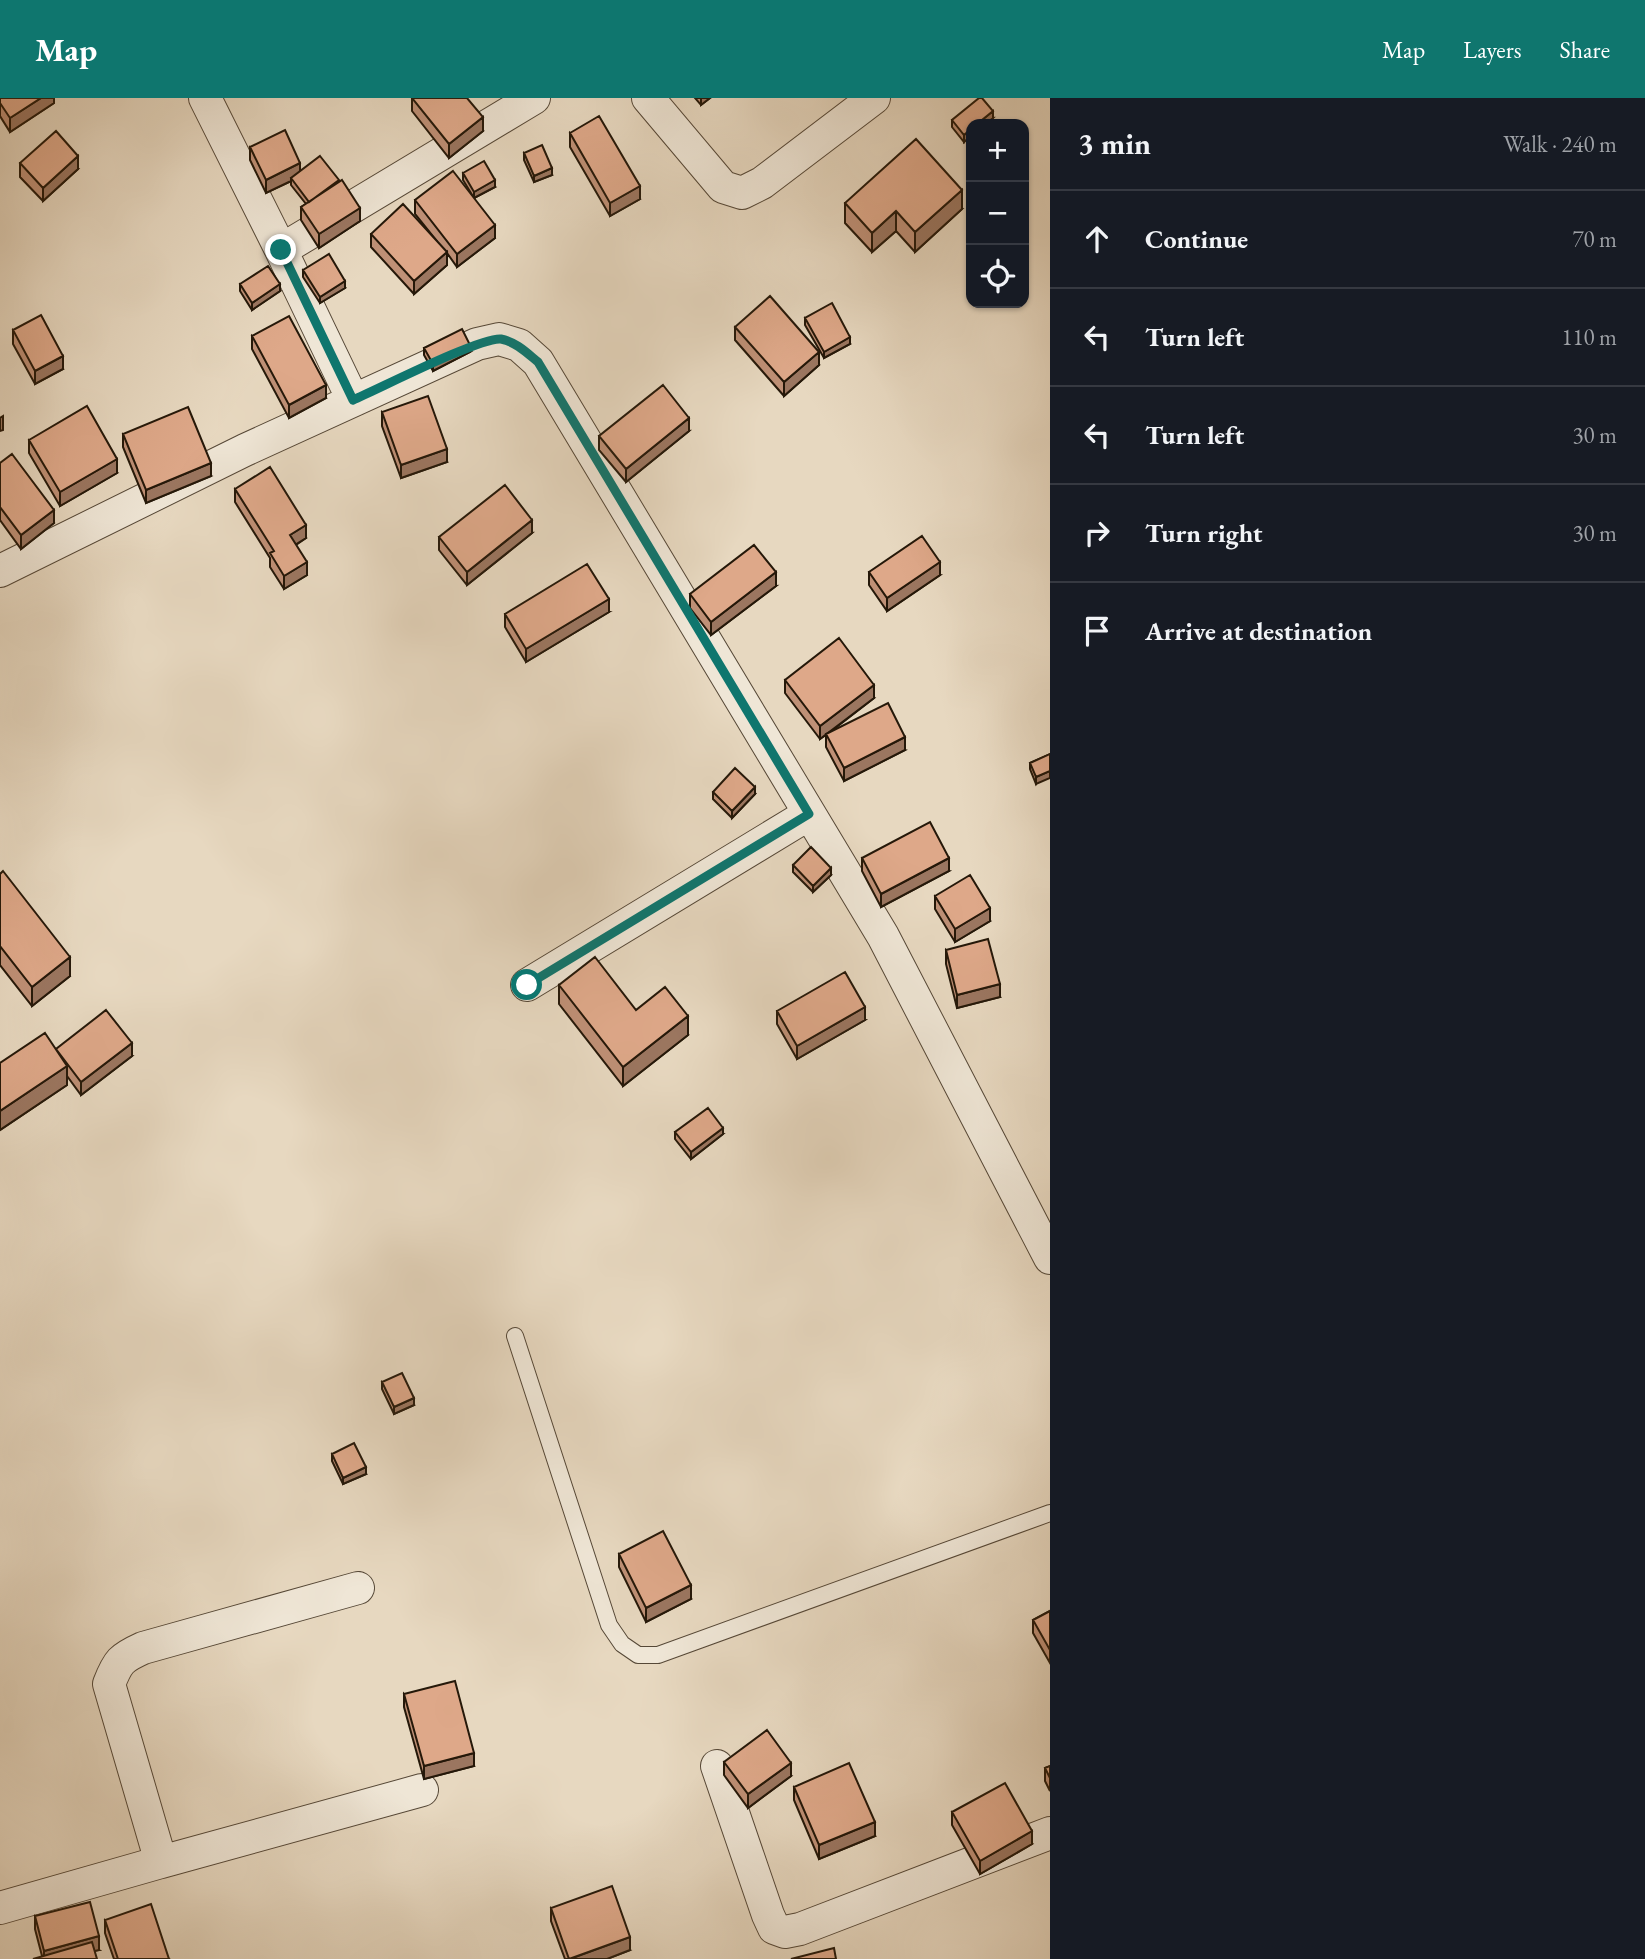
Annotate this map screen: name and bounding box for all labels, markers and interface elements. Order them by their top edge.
text: Map [35,28,97,71]
text: Map [1382,34,1425,65]
text: Layers [1463,34,1522,65]
text: Share [1560,34,1610,65]
map controls [966,119,1029,308]
button: + [966,119,1029,182]
text: 3 min [1078,124,1151,163]
text: Walk · 240 m [1503,129,1617,159]
button: − [966,182,1029,245]
icon: ahead [1078,220,1116,258]
text: Continue [1145,222,1248,256]
text: 70 m [1572,224,1617,254]
route end [265,234,296,265]
button: locate [966,245,1029,308]
icon: left [1078,318,1116,356]
text: Turn left [1145,320,1244,354]
text: 110 m [1561,322,1617,352]
icon: left [1078,416,1116,454]
text: Turn left [1145,418,1244,452]
text: 30 m [1572,420,1617,450]
icon: right [1078,514,1116,552]
text: Turn right [1145,516,1263,550]
text: 30 m [1572,518,1617,548]
icon: arrive [1078,612,1116,650]
text: Arrive at destination [1145,614,1372,648]
route start [511,969,542,1000]

